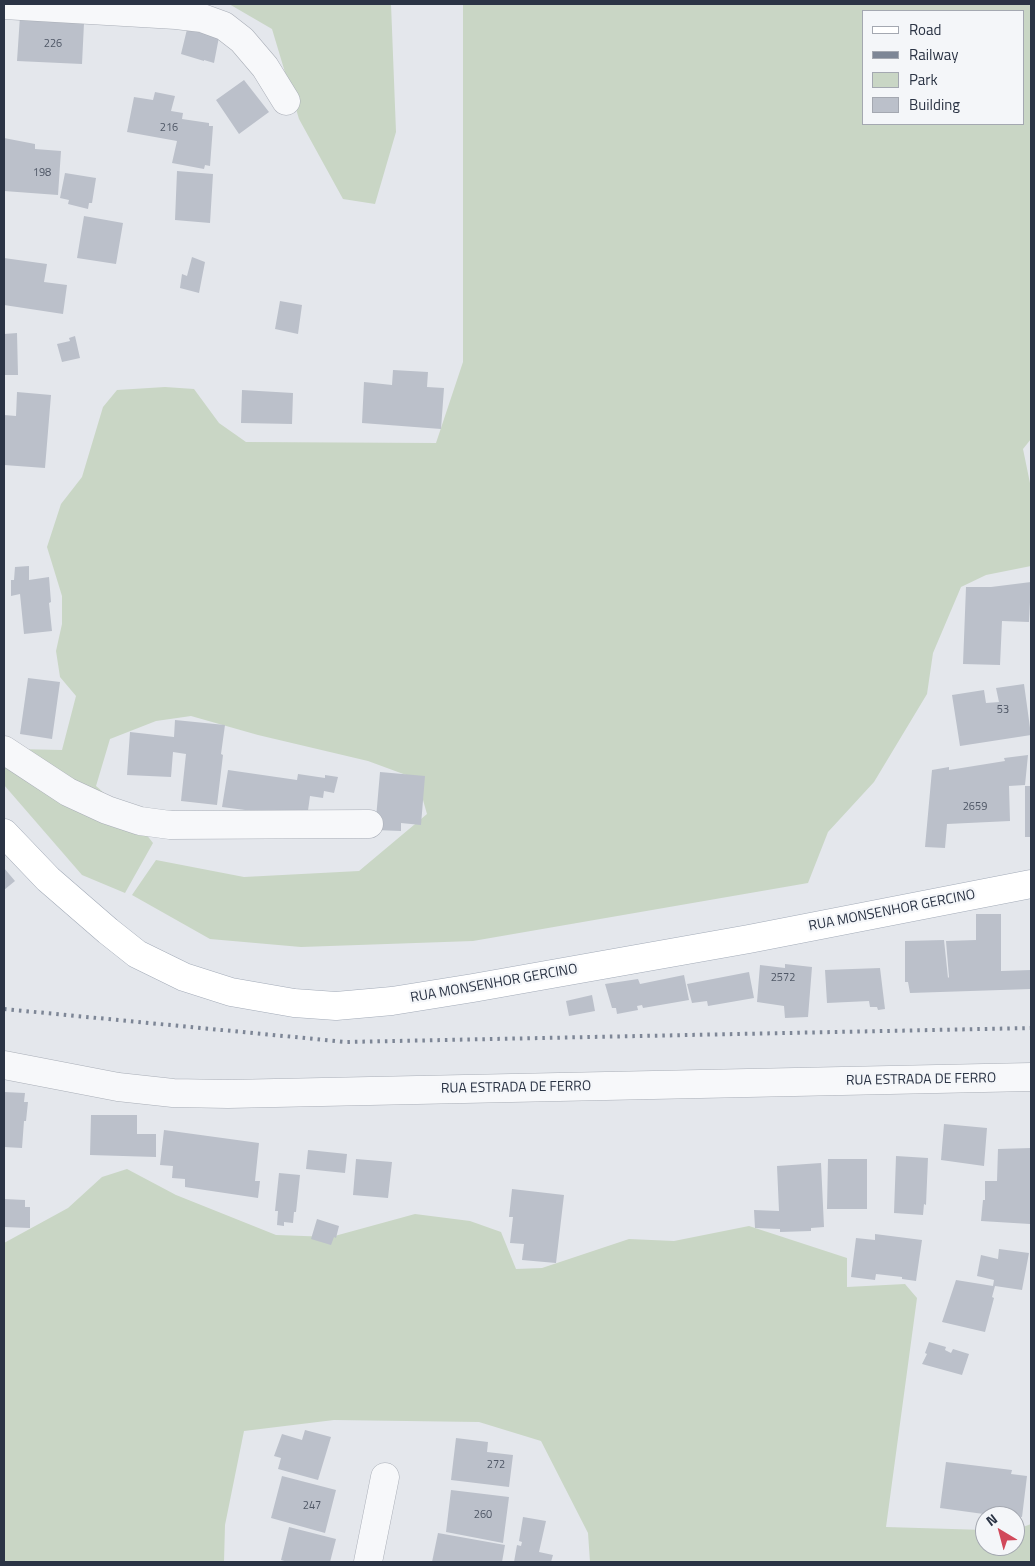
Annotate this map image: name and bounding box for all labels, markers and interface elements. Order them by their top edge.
legend [862,10,1025,125]
text: Road [909,18,941,41]
house number: 226 [44,37,62,51]
text: Railway [909,43,959,66]
text: Park [909,68,938,91]
text: Building [909,93,960,116]
house number: 216 [160,121,178,135]
house number: 198 [33,166,51,180]
house number: 53 [997,703,1009,717]
house number: 2659 [963,800,987,814]
street label: RUA MONSENHOR GERCINO [807,887,977,935]
street label: RUA MONSENHOR GERCINO [409,961,579,1007]
house number: 2572 [771,971,795,985]
street label: RUA ESTRADA DE FERRO [846,1070,996,1090]
street label: RUA ESTRADA DE FERRO [441,1078,591,1098]
house number: 272 [487,1458,505,1472]
house number: 247 [303,1499,321,1513]
north arrow [975,1506,1025,1556]
house number: 260 [474,1508,492,1522]
text: N [981,1508,1001,1531]

